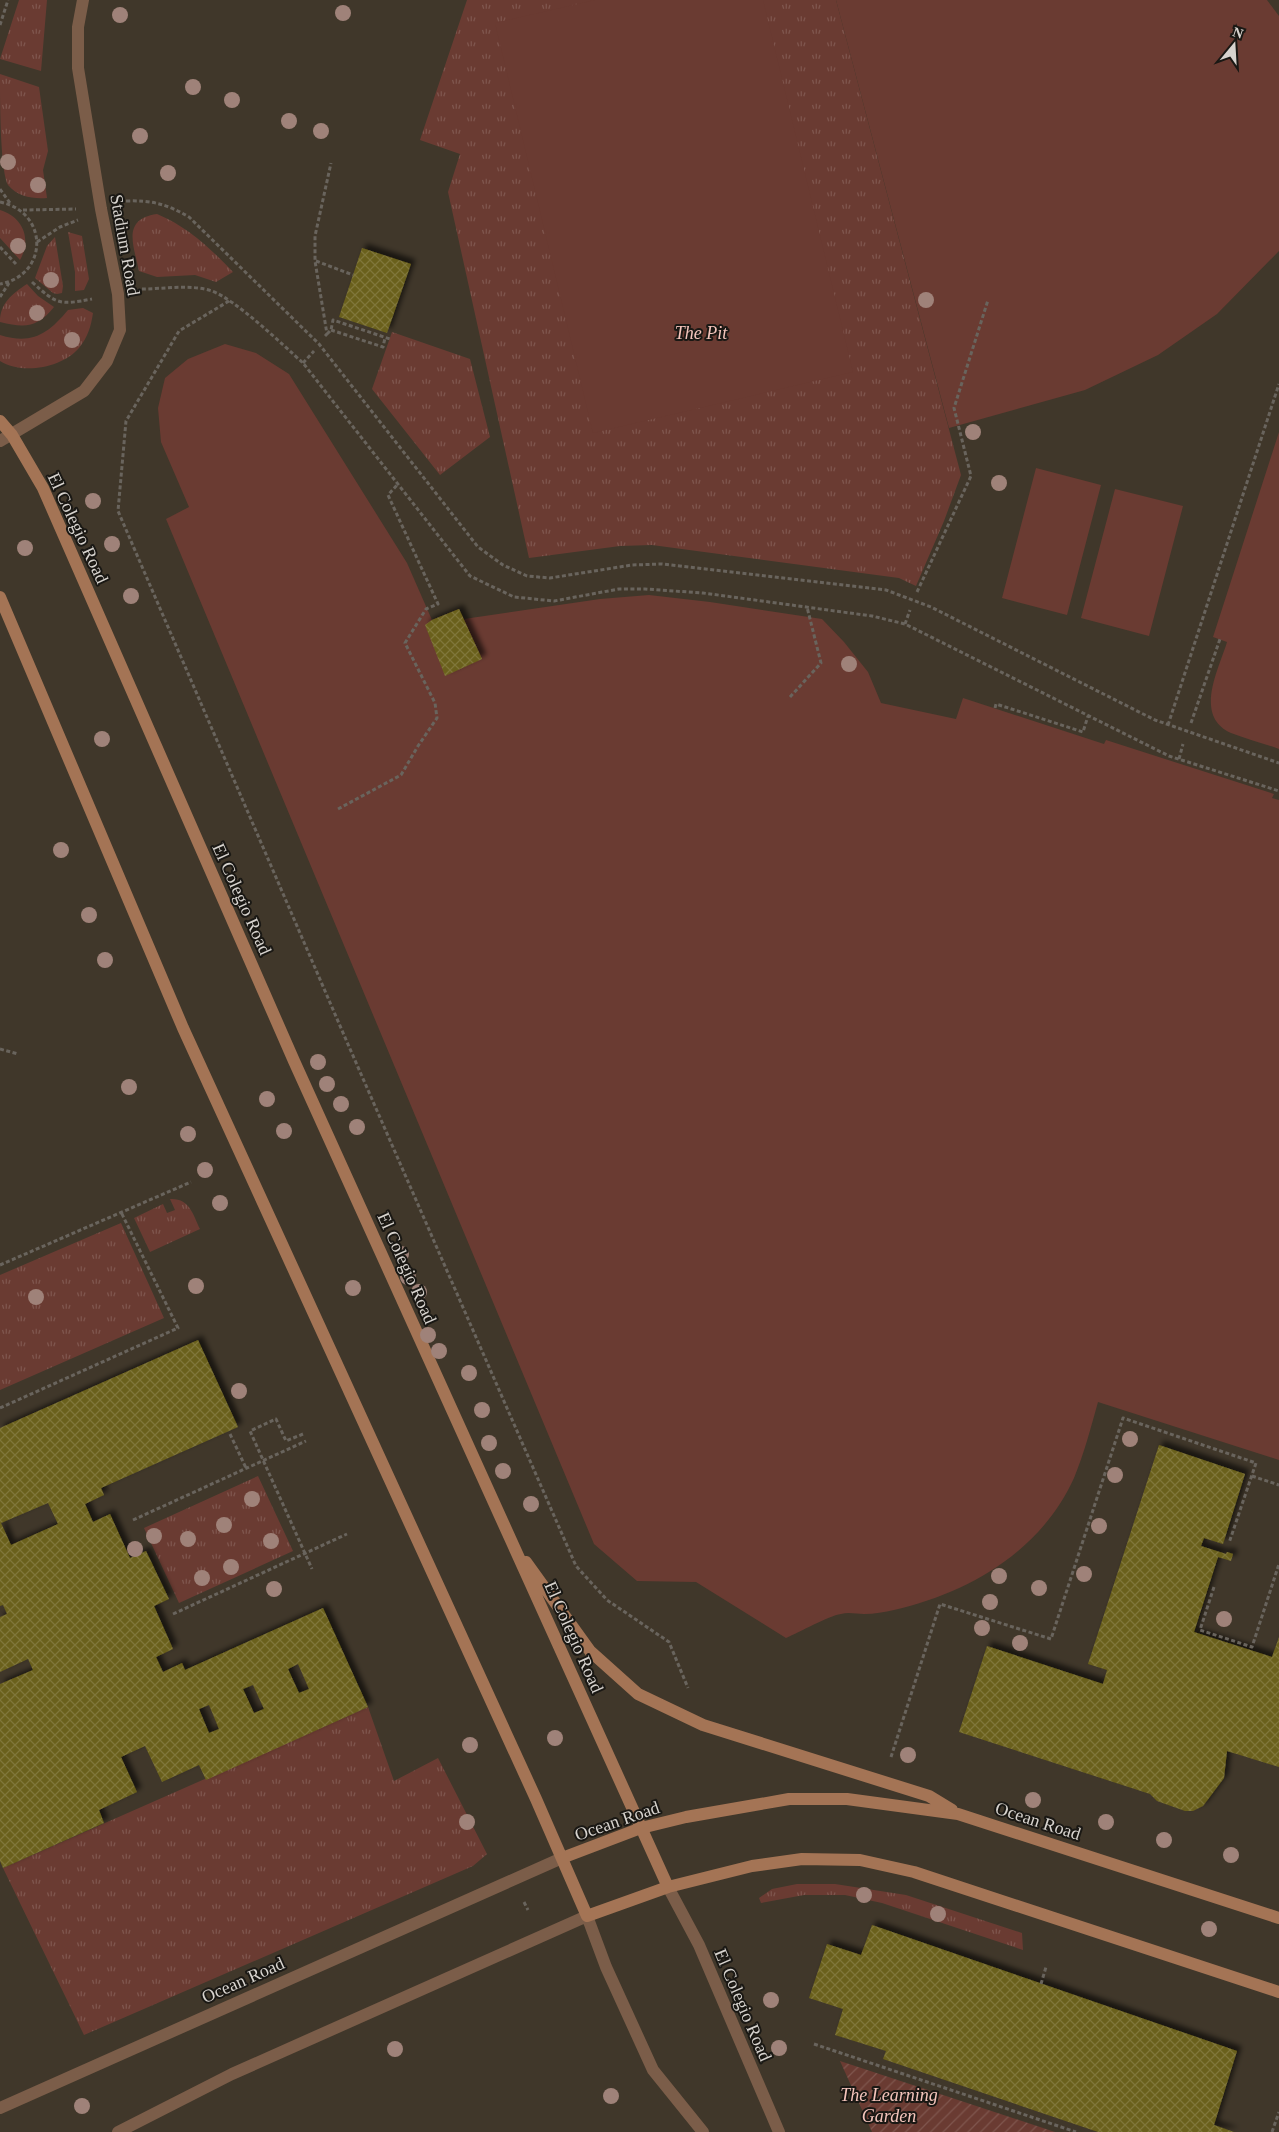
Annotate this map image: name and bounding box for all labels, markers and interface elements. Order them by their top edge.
north arrow [1209,20,1259,70]
text: N [1231,24,1245,42]
street label: Stadium Road [106,193,144,297]
park label: The Pit [675,323,728,343]
street label: El Colegio Road [44,469,112,587]
street label: El Colegio Road [208,840,276,958]
street label: El Colegio Road [373,1209,441,1327]
street label: El Colegio Road [540,1578,608,1696]
street label: Ocean Road [572,1797,662,1845]
street label: Ocean Road [993,1798,1083,1844]
street label: El Colegio Road [710,1946,776,2064]
street label: Ocean Road [199,1953,287,2007]
park label: The Learning Garden [840,2085,938,2126]

